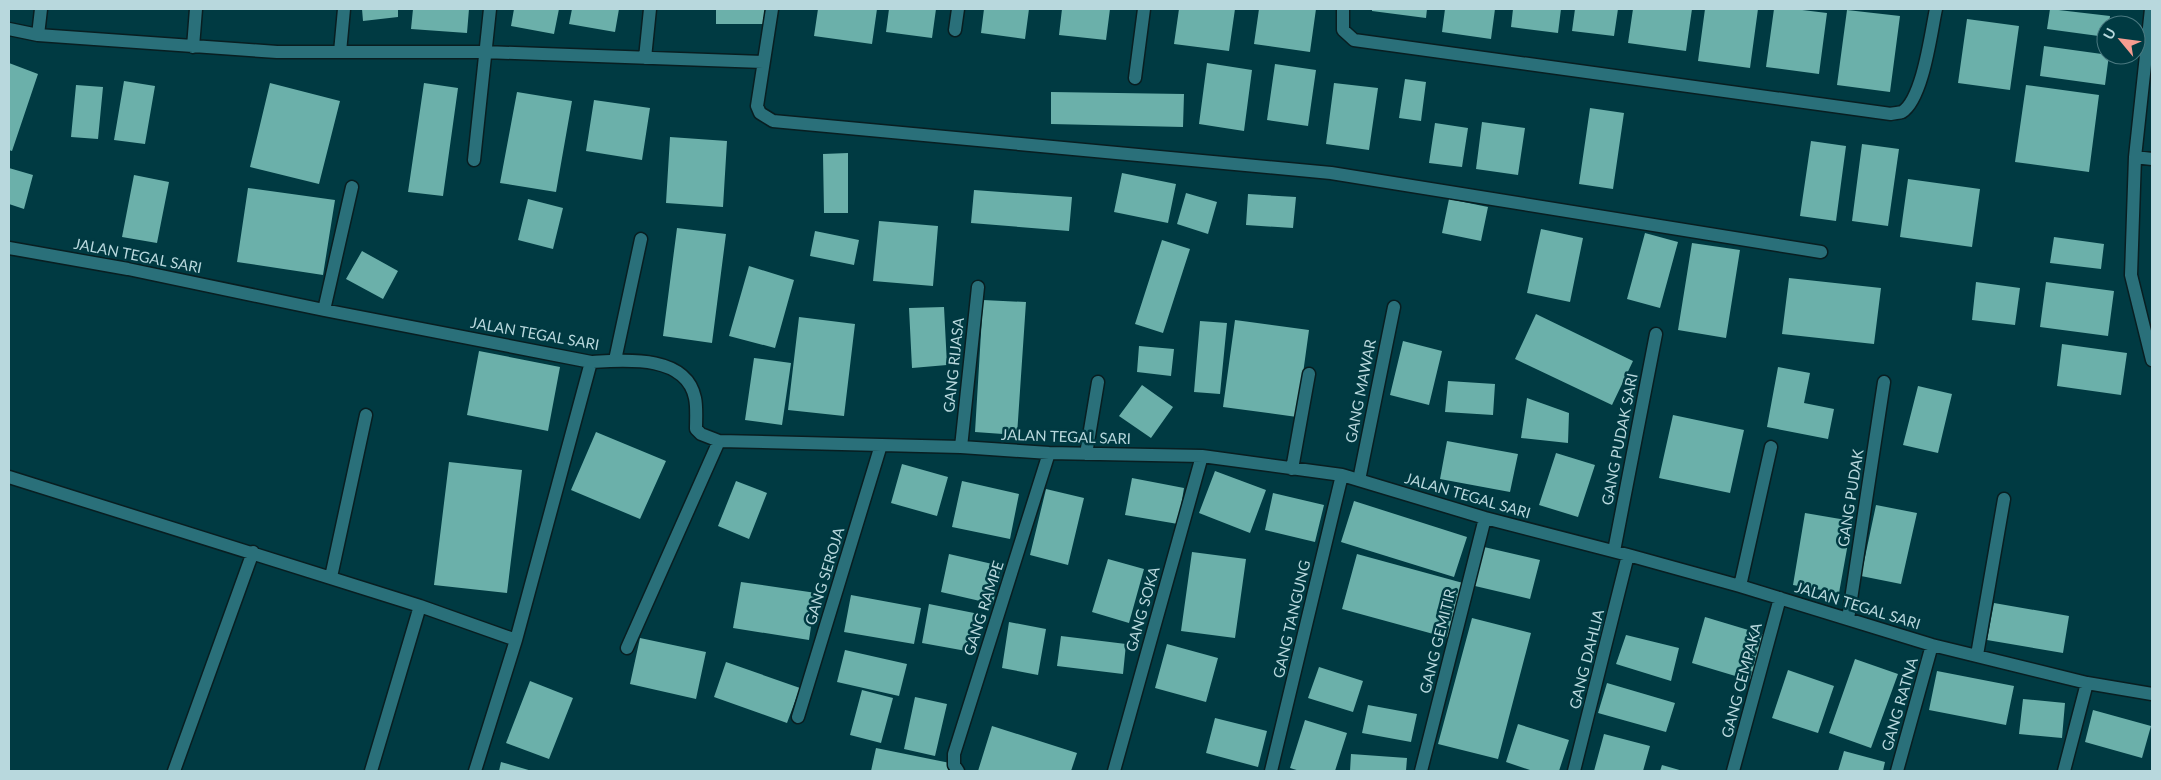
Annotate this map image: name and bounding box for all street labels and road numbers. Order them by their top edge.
street label: JALAN TEGAL SARI [72,234,204,276]
street label: JALAN TEGAL SARI [469,313,601,353]
street label: GANG RIJASA [939,316,967,413]
street label: GANG MAWAR [1341,337,1379,444]
street label: GANG PUDAK SARI [1597,371,1641,507]
street label: JALAN TEGAL SARI [1001,425,1131,447]
street label: GANG PUDAK [1833,448,1867,548]
street label: JALAN TEGAL SARI [1403,468,1533,522]
street label: GANG SEROJA [801,524,848,627]
street label: GANG RAMPE [959,558,1007,658]
street label: GANG TANGUNG [1269,558,1313,680]
street label: GANG SOKA [1121,564,1163,654]
street label: JALAN TEGAL SARI [1793,577,1923,633]
street label: GANG GEMITIR [1415,586,1459,695]
street label: GANG DAHLIA [1565,606,1607,711]
street label: GANG CEMPAKA [1717,620,1765,740]
street label: GANG RATNA [1877,654,1921,753]

